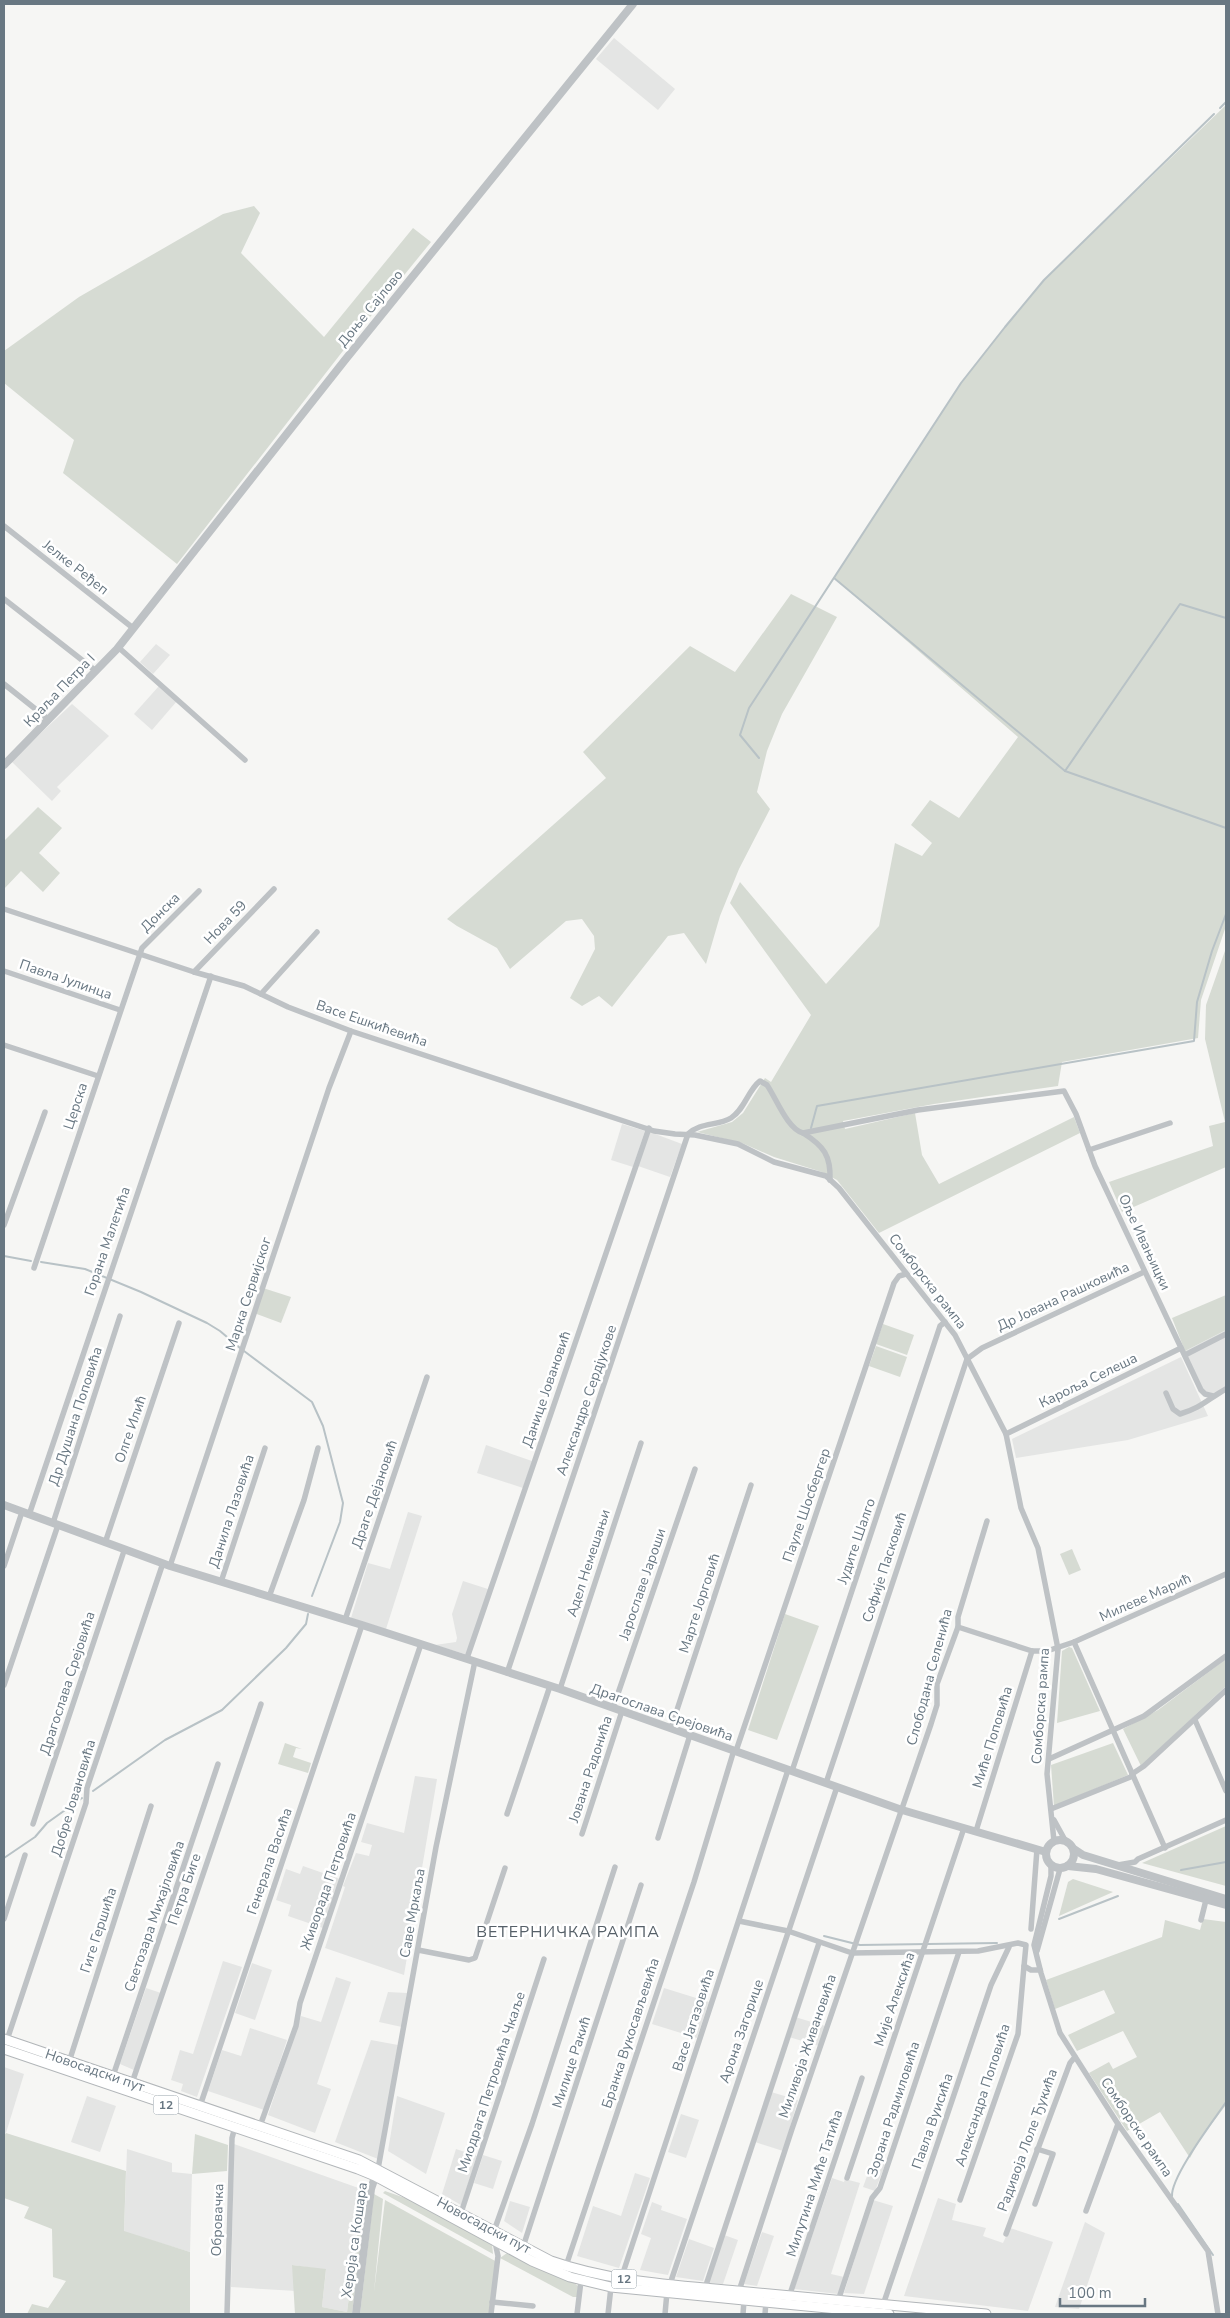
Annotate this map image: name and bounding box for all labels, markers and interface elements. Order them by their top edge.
street label: Доње Сајлово [333,266,407,351]
street label: Јелке Ређеп [38,535,113,599]
street label: Краља Петра I [19,649,99,731]
street label: Донска [136,888,184,936]
street label: Нова 59 [200,896,251,948]
street label: Павла Јулинца [17,955,115,1004]
street label: Васе Ешкићевића [313,995,430,1051]
street label: Церска [59,1080,92,1132]
street label: Горана Малетића [80,1184,135,1298]
street label: Оље Ивањицки [1114,1191,1175,1293]
street label: Сомборска рампа [884,1230,971,1333]
street label: Марка Сервијског [221,1235,276,1354]
street label: Др Јована Рашковића [994,1257,1132,1335]
street label: Александре Сердјукове [552,1322,621,1478]
street label: Данице Јовановић [518,1328,575,1450]
street label: Др Душана Поповића [44,1344,107,1488]
street label: Кароља Селеша [1036,1348,1141,1412]
street label: Олге Илић [110,1393,151,1466]
street label: Драге Дејановић [347,1437,402,1551]
street label: Пауле Шосбергер [778,1446,835,1565]
street label: Данила Лазовића [204,1452,259,1570]
street label: Јудите Шалго [833,1496,880,1588]
street label: Адел Немешањи [562,1507,615,1619]
street label: Софије Пасковић [858,1509,911,1625]
street label: Јарославе Јароши [614,1526,671,1644]
street label: Марте Јорговић [674,1551,725,1656]
street label: Милеве Марић [1096,1569,1194,1626]
street label: Слободана Селенића [902,1607,957,1748]
street label: Драгослава Срејовића [35,1609,100,1757]
street label: Сомборска рампа [1027,1647,1054,1765]
street label: Драгослава Срејовића [588,1679,736,1746]
street label: Миће Поповића [968,1684,1017,1790]
street label: Јована Радонића [564,1713,617,1826]
street label: Добре Јовановића [47,1737,100,1859]
street label: Генерала Васића [242,1805,297,1917]
street label: Живорада Петровића [296,1810,361,1953]
street label: Светозара Михајловића [120,1838,189,1994]
street label: Петра Биге [163,1851,206,1928]
street label: Саве Мркаља [395,1867,430,1959]
street label: Гиге Гершића [76,1885,121,1975]
district label: ВЕТЕРНИЧКА РАМПА [476,1921,660,1943]
street label: Мије Алексића [869,1950,919,2049]
street label: Бранка Вукосављевића [597,1956,664,2111]
street label: Васе Јагазовића [668,1966,719,2074]
street label: Миливоја Живановића [774,1972,841,2121]
street label: Арона Загорице [715,1977,768,2086]
street label: Миодрага Петровића Чкаље [453,1989,530,2175]
street label: Милице Ракић [548,2014,595,2111]
street label: Александра Поповића [950,2021,1015,2169]
street label: Зорана Радмиловића [863,2039,924,2179]
street label: Новосадски пут [43,2045,148,2097]
street label: Радивоја Лоле Ђукића [993,2066,1062,2214]
street label: Павла Вуисића [907,2071,958,2172]
street label: Сомборска рампа [1096,2074,1177,2181]
road number: 12 [154,2096,178,2114]
street label: Милутина Миће Татића [782,2107,847,2259]
street label: Хероја са Кошара [337,2181,372,2299]
street label: Обровачка [207,2183,228,2257]
street label: Новосадски пут [433,2193,535,2259]
road number: 12 [612,2270,636,2288]
scale bar [1060,2276,1145,2308]
text: 100 m [1068,2283,1112,2303]

